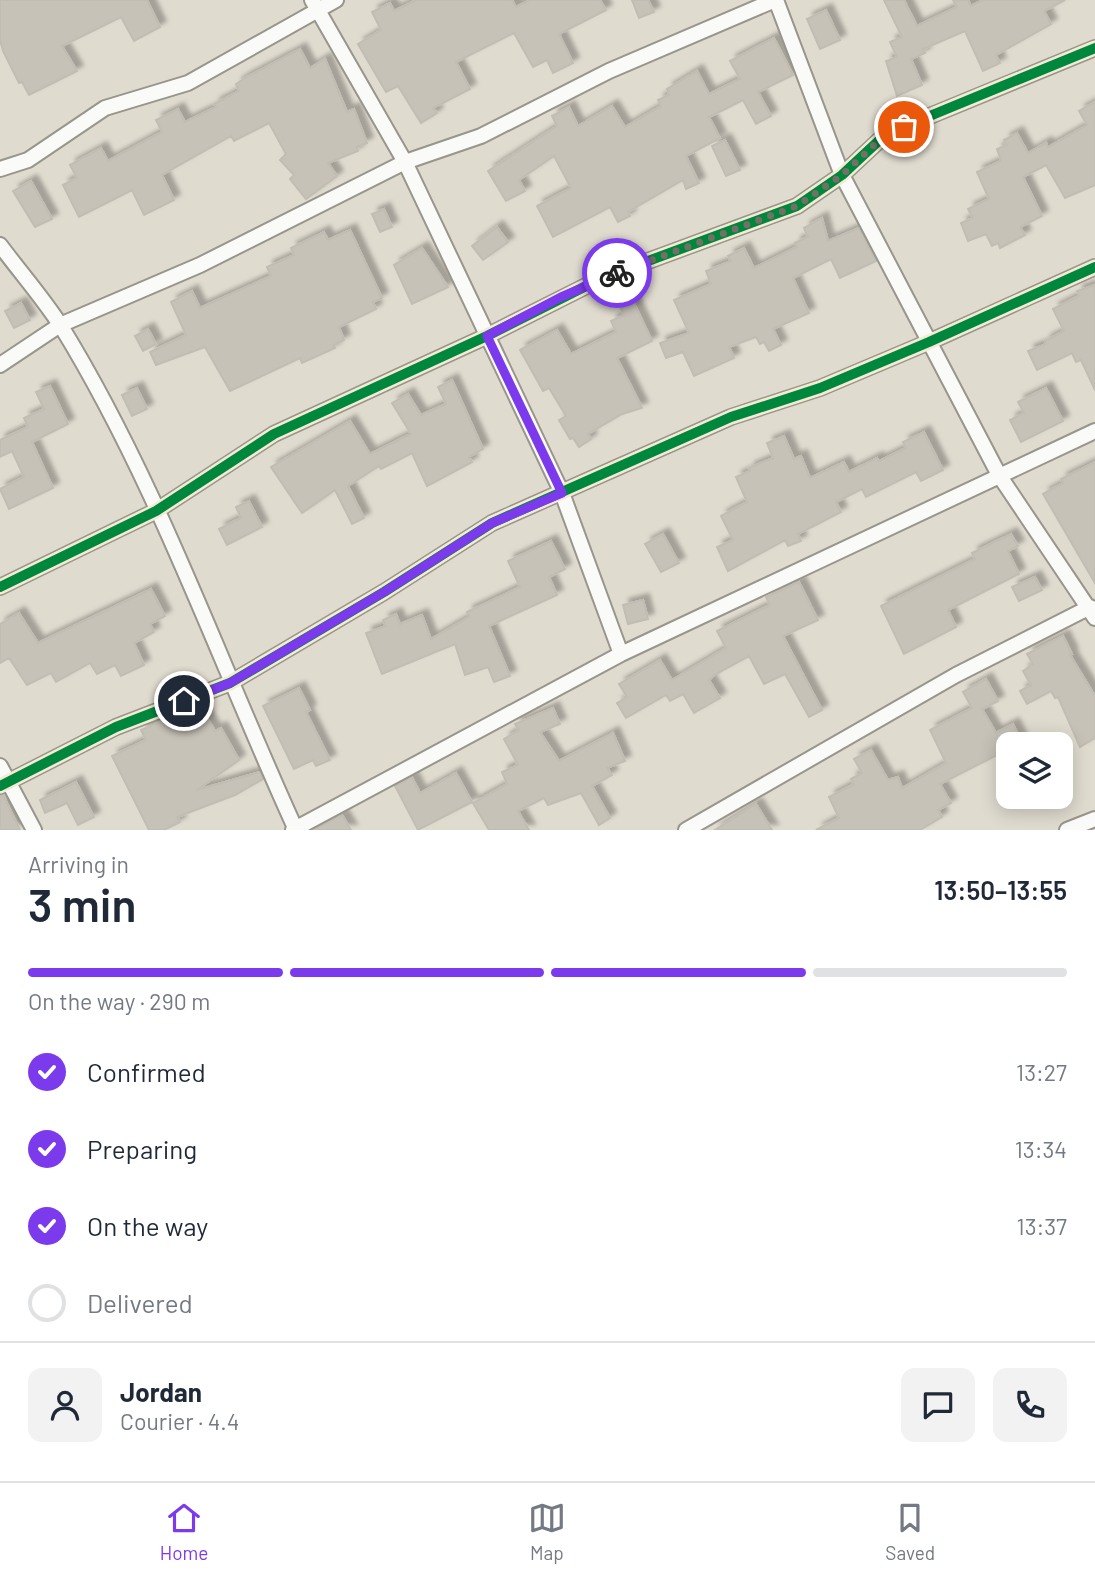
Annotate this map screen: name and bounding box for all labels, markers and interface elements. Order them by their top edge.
pin [874,97,934,157]
icon: bag [885,108,923,146]
courier [582,238,652,308]
icon: bike [598,254,636,292]
pin [154,671,214,731]
icon: home [165,682,203,720]
map controls [996,732,1073,809]
button: layers [996,732,1073,809]
text: Arriving in [28,850,129,878]
text: 13:50–13:55 [934,874,1067,905]
text: 3 min [28,876,137,931]
text: On the way · 290 m [28,987,210,1015]
icon: check [28,1053,66,1091]
text: Confirmed [87,1056,206,1087]
text: 13:27 [1016,1058,1067,1086]
icon: check [28,1130,66,1168]
text: Preparing [87,1133,197,1164]
text: 13:34 [1015,1135,1067,1163]
icon: check [28,1207,66,1245]
text: On the way [87,1210,208,1241]
text: 13:37 [1017,1212,1067,1240]
text: Delivered [87,1287,193,1318]
button: person [28,1368,102,1442]
button: chat [901,1368,975,1442]
button: phone [993,1368,1067,1442]
text: Jordan [120,1376,202,1407]
text: Courier · 4.4 [120,1407,239,1435]
tab: Home [160,1499,208,1564]
tab: Map [528,1499,566,1564]
tab: Saved [885,1499,935,1564]

